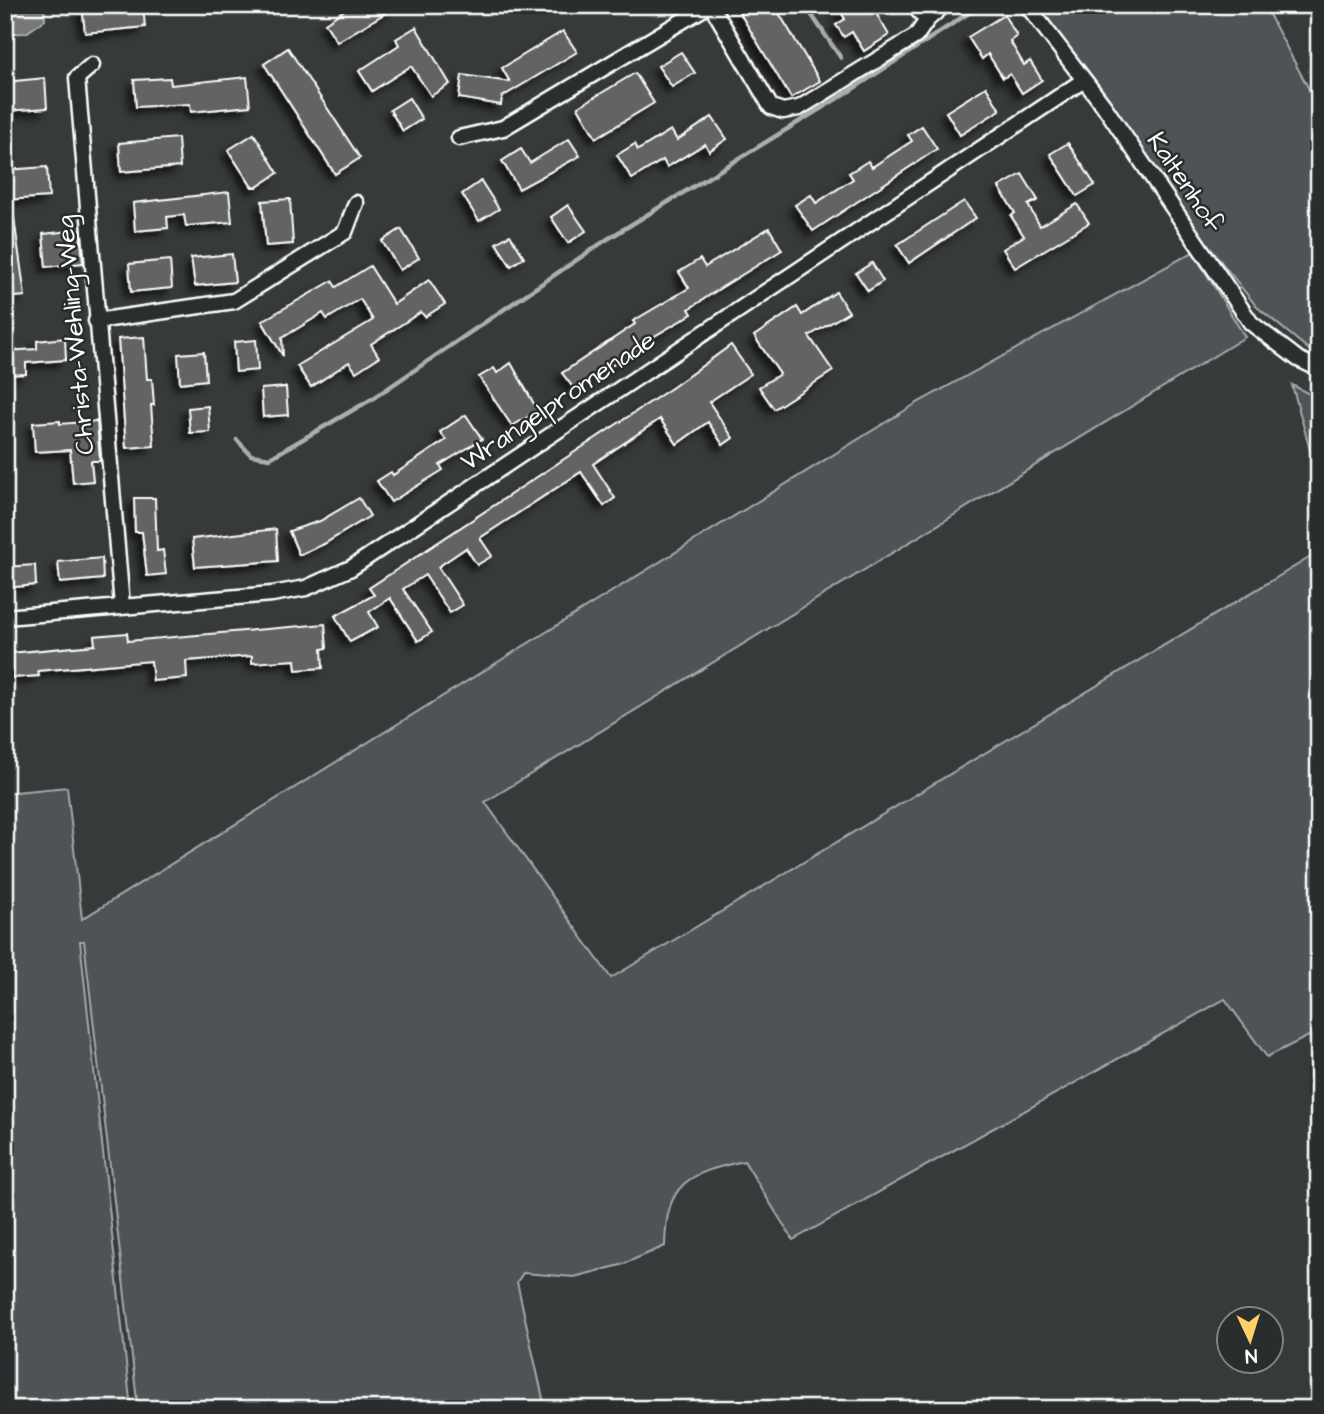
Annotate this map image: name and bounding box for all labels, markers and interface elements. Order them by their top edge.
street label: Kaltenhof [1138,125,1232,240]
street label: Christa-Wehling-Weg [47,214,105,456]
street label: Wrangelpromenade [453,322,664,481]
north arrow [1216,1306,1286,1376]
text: N [1244,1342,1258,1369]

